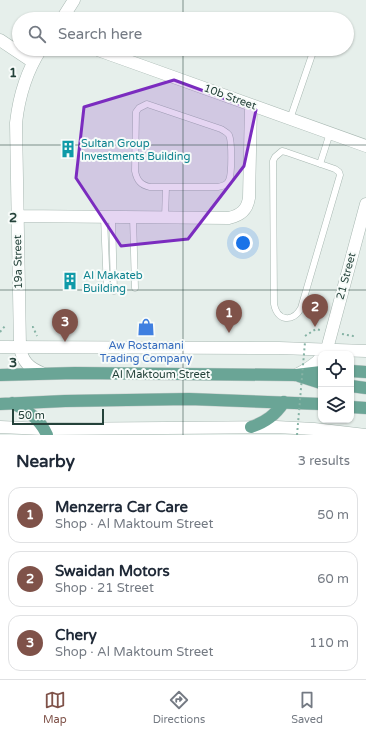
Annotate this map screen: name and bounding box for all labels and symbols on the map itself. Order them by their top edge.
text: 1 [9,65,17,81]
street label: 10b Street [202,81,258,113]
place label: Sultan Group Investments Building [81,137,190,163]
building icon: Sultan Group Investments Building [58,139,78,159]
text: 2 [9,210,17,226]
your location [233,233,253,253]
street label: 19a Street [11,235,25,289]
street label: 21 Street [333,251,359,301]
place label: Al Makateb Building [83,269,143,295]
building icon: Al Makateb Building [60,271,80,291]
pin: 2 [302,294,328,327]
pin: 1 [216,300,242,333]
pin: 3 [52,309,78,342]
shop icon: Aw Rostamani Trading Company [136,317,156,337]
place label: Aw Rostamani Trading Company [100,339,192,365]
text: 3 [9,355,17,371]
street label: Al Maktoum Street [112,368,210,381]
scale bar [12,407,104,426]

